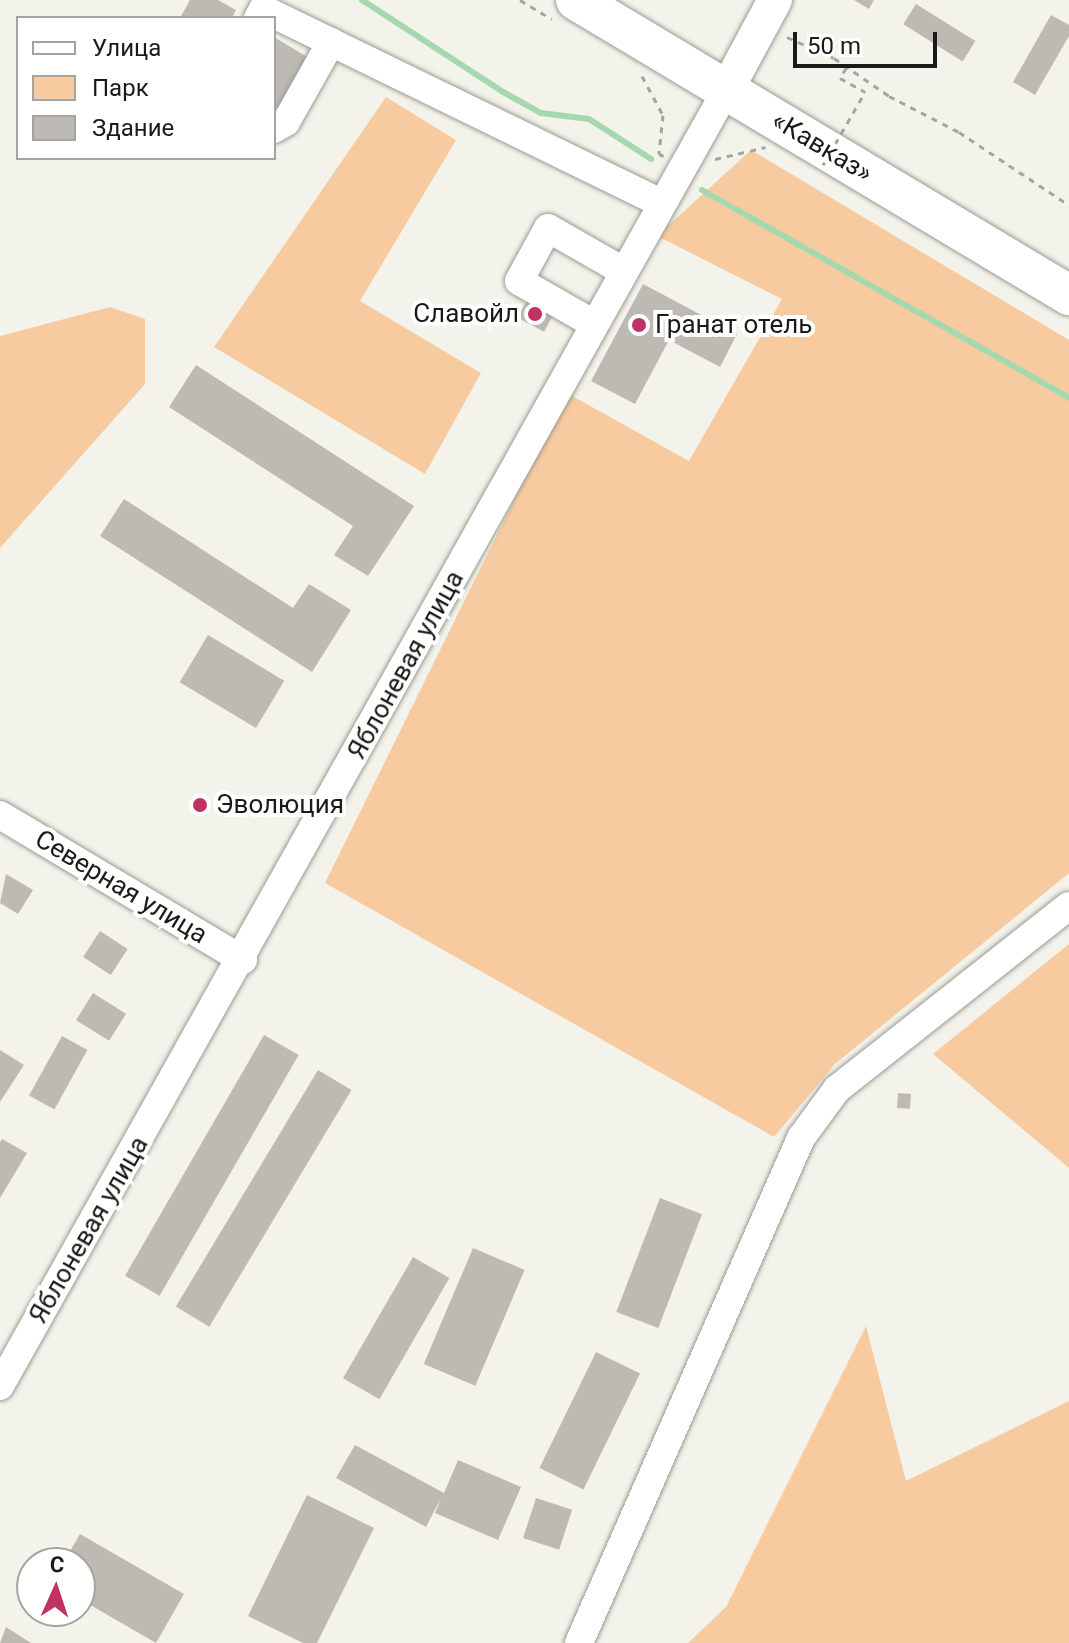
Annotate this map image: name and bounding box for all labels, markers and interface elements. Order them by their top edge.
legend [16,16,276,160]
scale bar [797,16,941,66]
text: 50 m [807,32,861,60]
text: Улица [92,34,161,62]
text: Парк [92,74,149,102]
street label: «Кавказ» [766,105,878,189]
text: Здание [92,114,174,142]
place label: Славойл [413,298,519,330]
marker: Славойл [526,305,544,323]
place label: Гранат отель [655,309,812,341]
marker: Гранат отель [630,316,648,334]
street label: Яблоневая улица [341,565,471,765]
place label: Эволюция [216,789,344,821]
marker: Эволюция [191,796,209,814]
street label: Северная улица [29,823,213,951]
street label: Яблоневая улица [23,1131,155,1329]
north arrow [16,1547,96,1627]
text: С [49,1552,65,1577]

